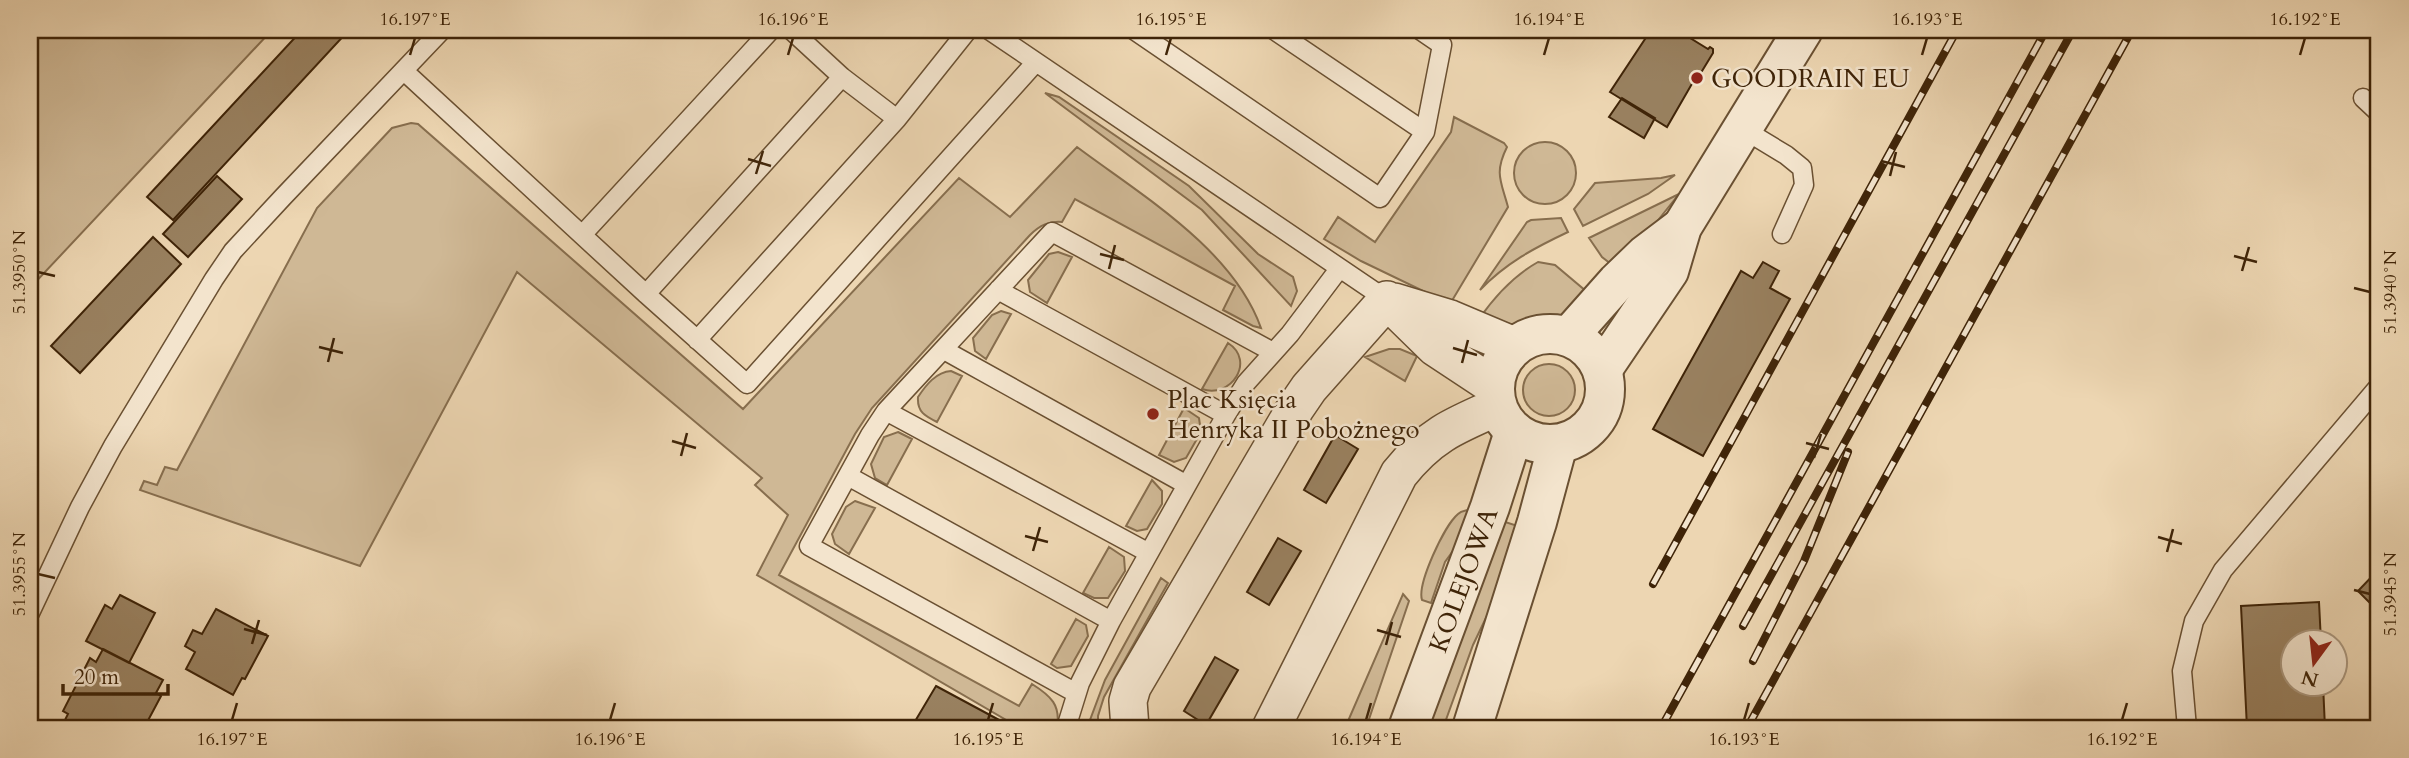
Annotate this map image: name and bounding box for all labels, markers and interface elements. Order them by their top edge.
text: 16.197°E [380,7,451,32]
text: 16.196°E [758,7,829,32]
text: 16.195°E [1136,7,1207,32]
text: 16.194°E [1514,7,1585,32]
text: 16.193°E [1892,7,1963,32]
text: 16.192°E [2270,7,2341,32]
place label: GOODRAIN EU [1711,61,1909,96]
marker: GOODRAIN EU [1689,70,1705,86]
text: 51.3950°N [7,229,32,314]
text: 51.3940°N [2378,249,2403,334]
place label: Plac Księcia Henryka II Pobożnego [1167,382,1420,447]
marker: Plac Księcia Henryka II Pobożnego [1145,406,1161,422]
street label: KOLEJOWA [1420,502,1506,657]
text: 51.3955°N [7,531,32,616]
text: 51.3945°N [2378,551,2403,636]
north arrow [2280,628,2350,698]
scale bar [63,653,168,697]
text: 20 m [74,663,119,692]
text: N [2298,664,2321,693]
text: 16.197°E [197,727,268,752]
text: 16.196°E [575,727,646,752]
text: 16.195°E [953,727,1024,752]
text: 16.194°E [1331,727,1402,752]
text: 16.193°E [1709,727,1780,752]
text: 16.192°E [2087,727,2158,752]

